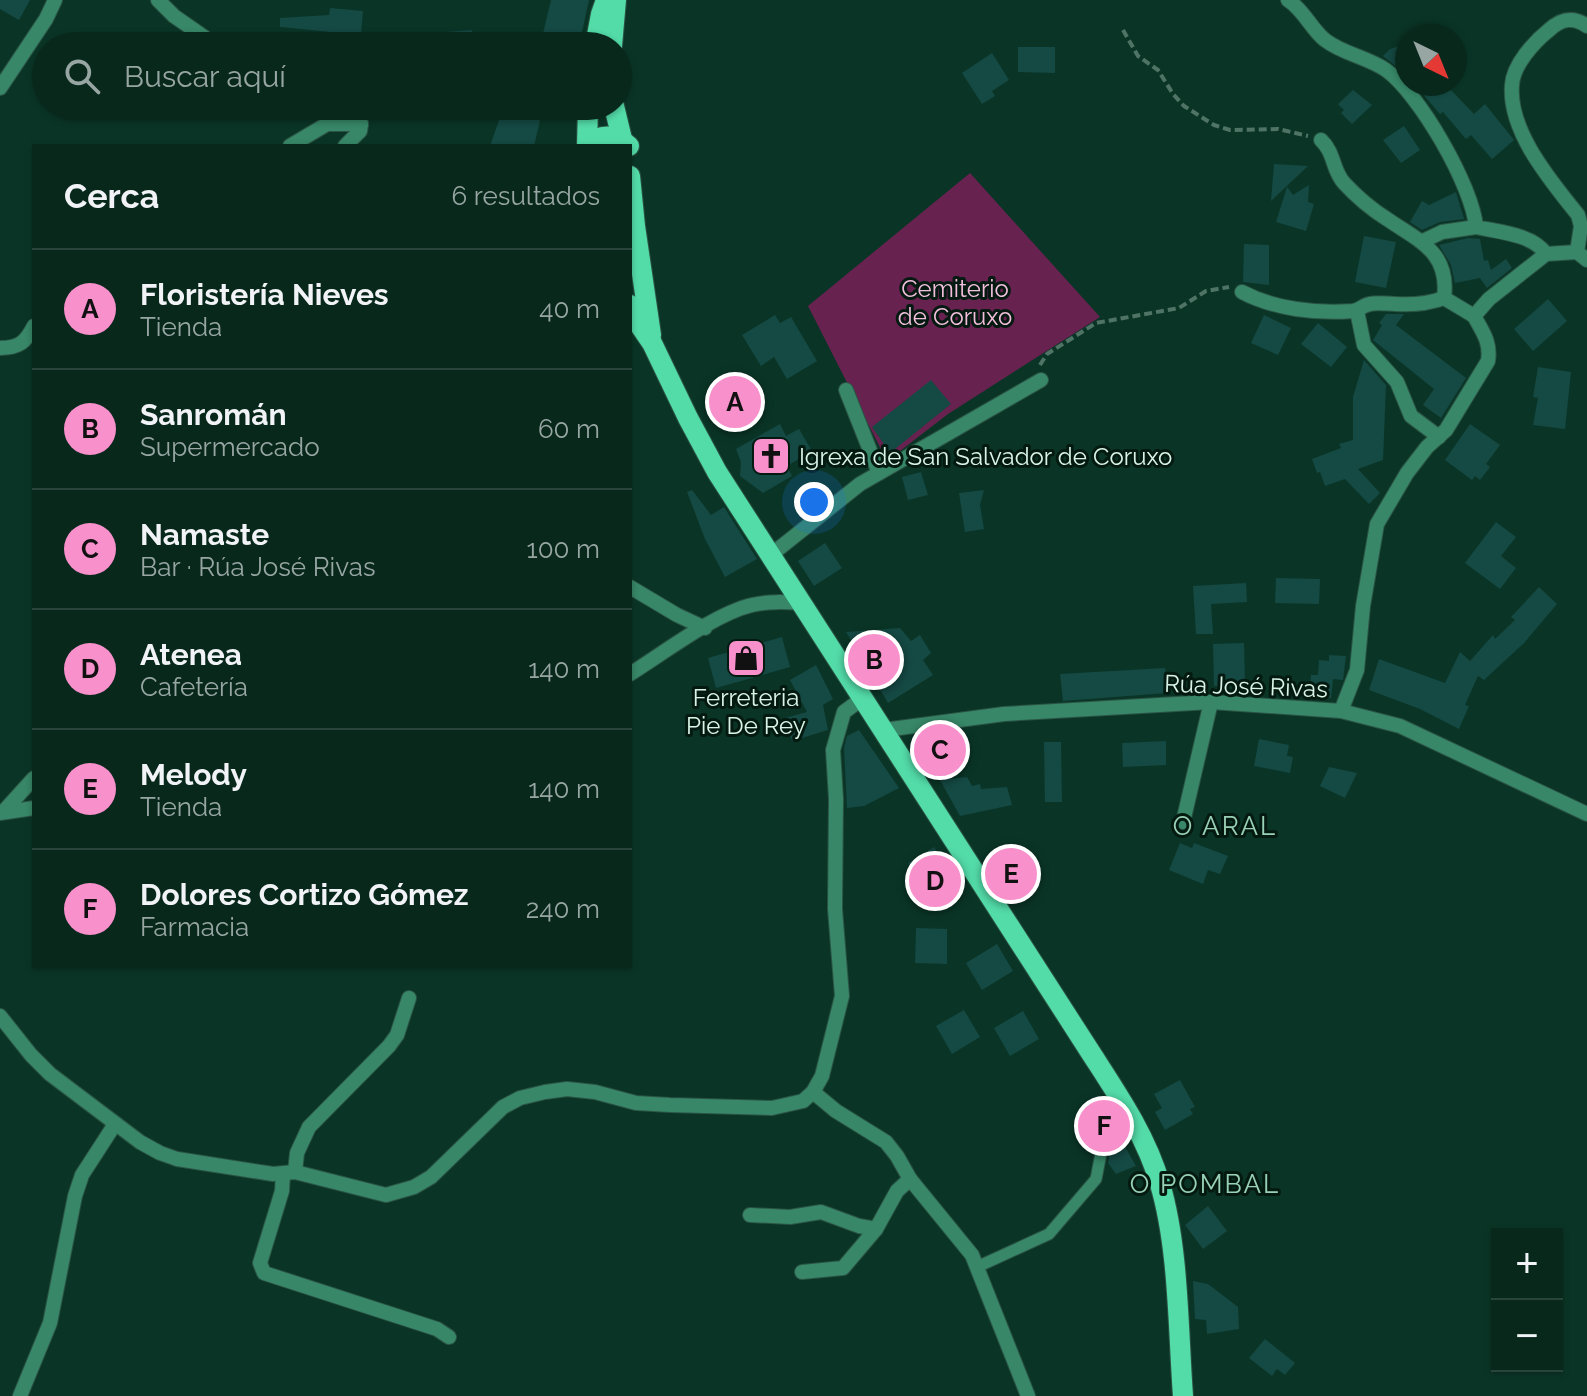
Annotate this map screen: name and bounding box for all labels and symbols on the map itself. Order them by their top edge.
north arrow [1395,24,1467,96]
park label: Cemiterio de Coruxo [898,274,1012,331]
pin: A [709,372,761,432]
church icon: Igrexa de San Salvador de Coruxo [750,435,792,477]
place label: Igrexa de San Salvador de Coruxo [799,442,1172,471]
your location [794,482,834,522]
pin: B [848,630,900,690]
shop icon: Ferreteria Pie De Rey [725,637,767,679]
street label: Rúa José Rivas [1164,669,1328,703]
place label: Ferreteria Pie De Rey [686,683,806,740]
pin: C [914,720,966,780]
district label: O ARAL [1173,811,1277,841]
pin: E [985,844,1037,904]
pin: D [909,851,961,911]
pin: F [1078,1096,1130,1156]
district label: O POMBAL [1130,1169,1280,1199]

